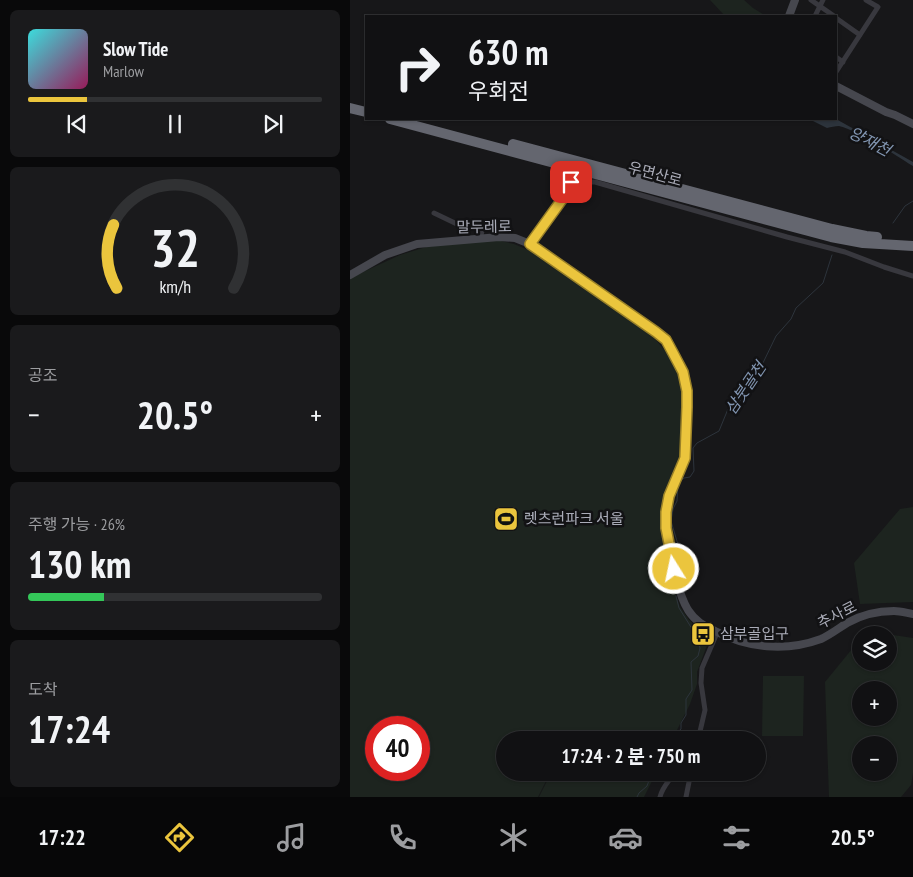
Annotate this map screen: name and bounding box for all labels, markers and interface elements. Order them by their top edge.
text: 630 m [468,29,549,75]
icon: right [385,35,450,100]
text: Slow Tide [103,37,168,61]
text: Marlow [103,61,144,81]
text: 우회전 [468,77,529,105]
icon: previous [63,110,91,138]
icon: pause [161,110,189,138]
icon: next [259,110,287,138]
water label: 양재천 [846,122,896,161]
street label: 우면산로 [626,157,684,190]
pin [550,161,592,203]
icon: arrive [557,168,585,196]
text: 32 [150,214,200,281]
street label: 말두레로 [456,217,512,236]
text: km/h [159,275,191,298]
water label: 삼붓골천 [720,356,771,418]
text: 공조 [28,365,57,385]
text: 20.5° [137,390,213,439]
text: − [28,396,40,433]
text: + [310,396,322,433]
sports icon: 렛츠런파크 서울 [493,506,519,532]
place label: 렛츠런파크 서울 [524,509,624,528]
text: 주행 가능 · 26% [28,514,125,534]
text: 130 km [28,539,131,588]
position arrow [647,542,699,594]
street label: 추사로 [814,597,860,632]
bus stop icon: 삼부골입구 [690,621,716,647]
place label: 삼부골입구 [720,624,789,643]
map controls [852,626,897,781]
button: layers [852,626,897,671]
text: 도착 [28,679,57,699]
button: + [852,681,897,726]
text: 17:24 [28,704,110,753]
speed limit sign: 40 [365,716,430,781]
button: − [852,736,897,781]
text: 17:24 · 2 분 · 750 m [562,744,700,768]
icon: directions [162,820,197,855]
icon: music [274,820,309,855]
icon: phone [385,820,420,855]
icon: climate [496,820,531,855]
icon: car [608,820,643,855]
icon: filters [719,820,754,855]
text: 17:22 [38,823,86,851]
text: 20.5° [831,823,875,851]

